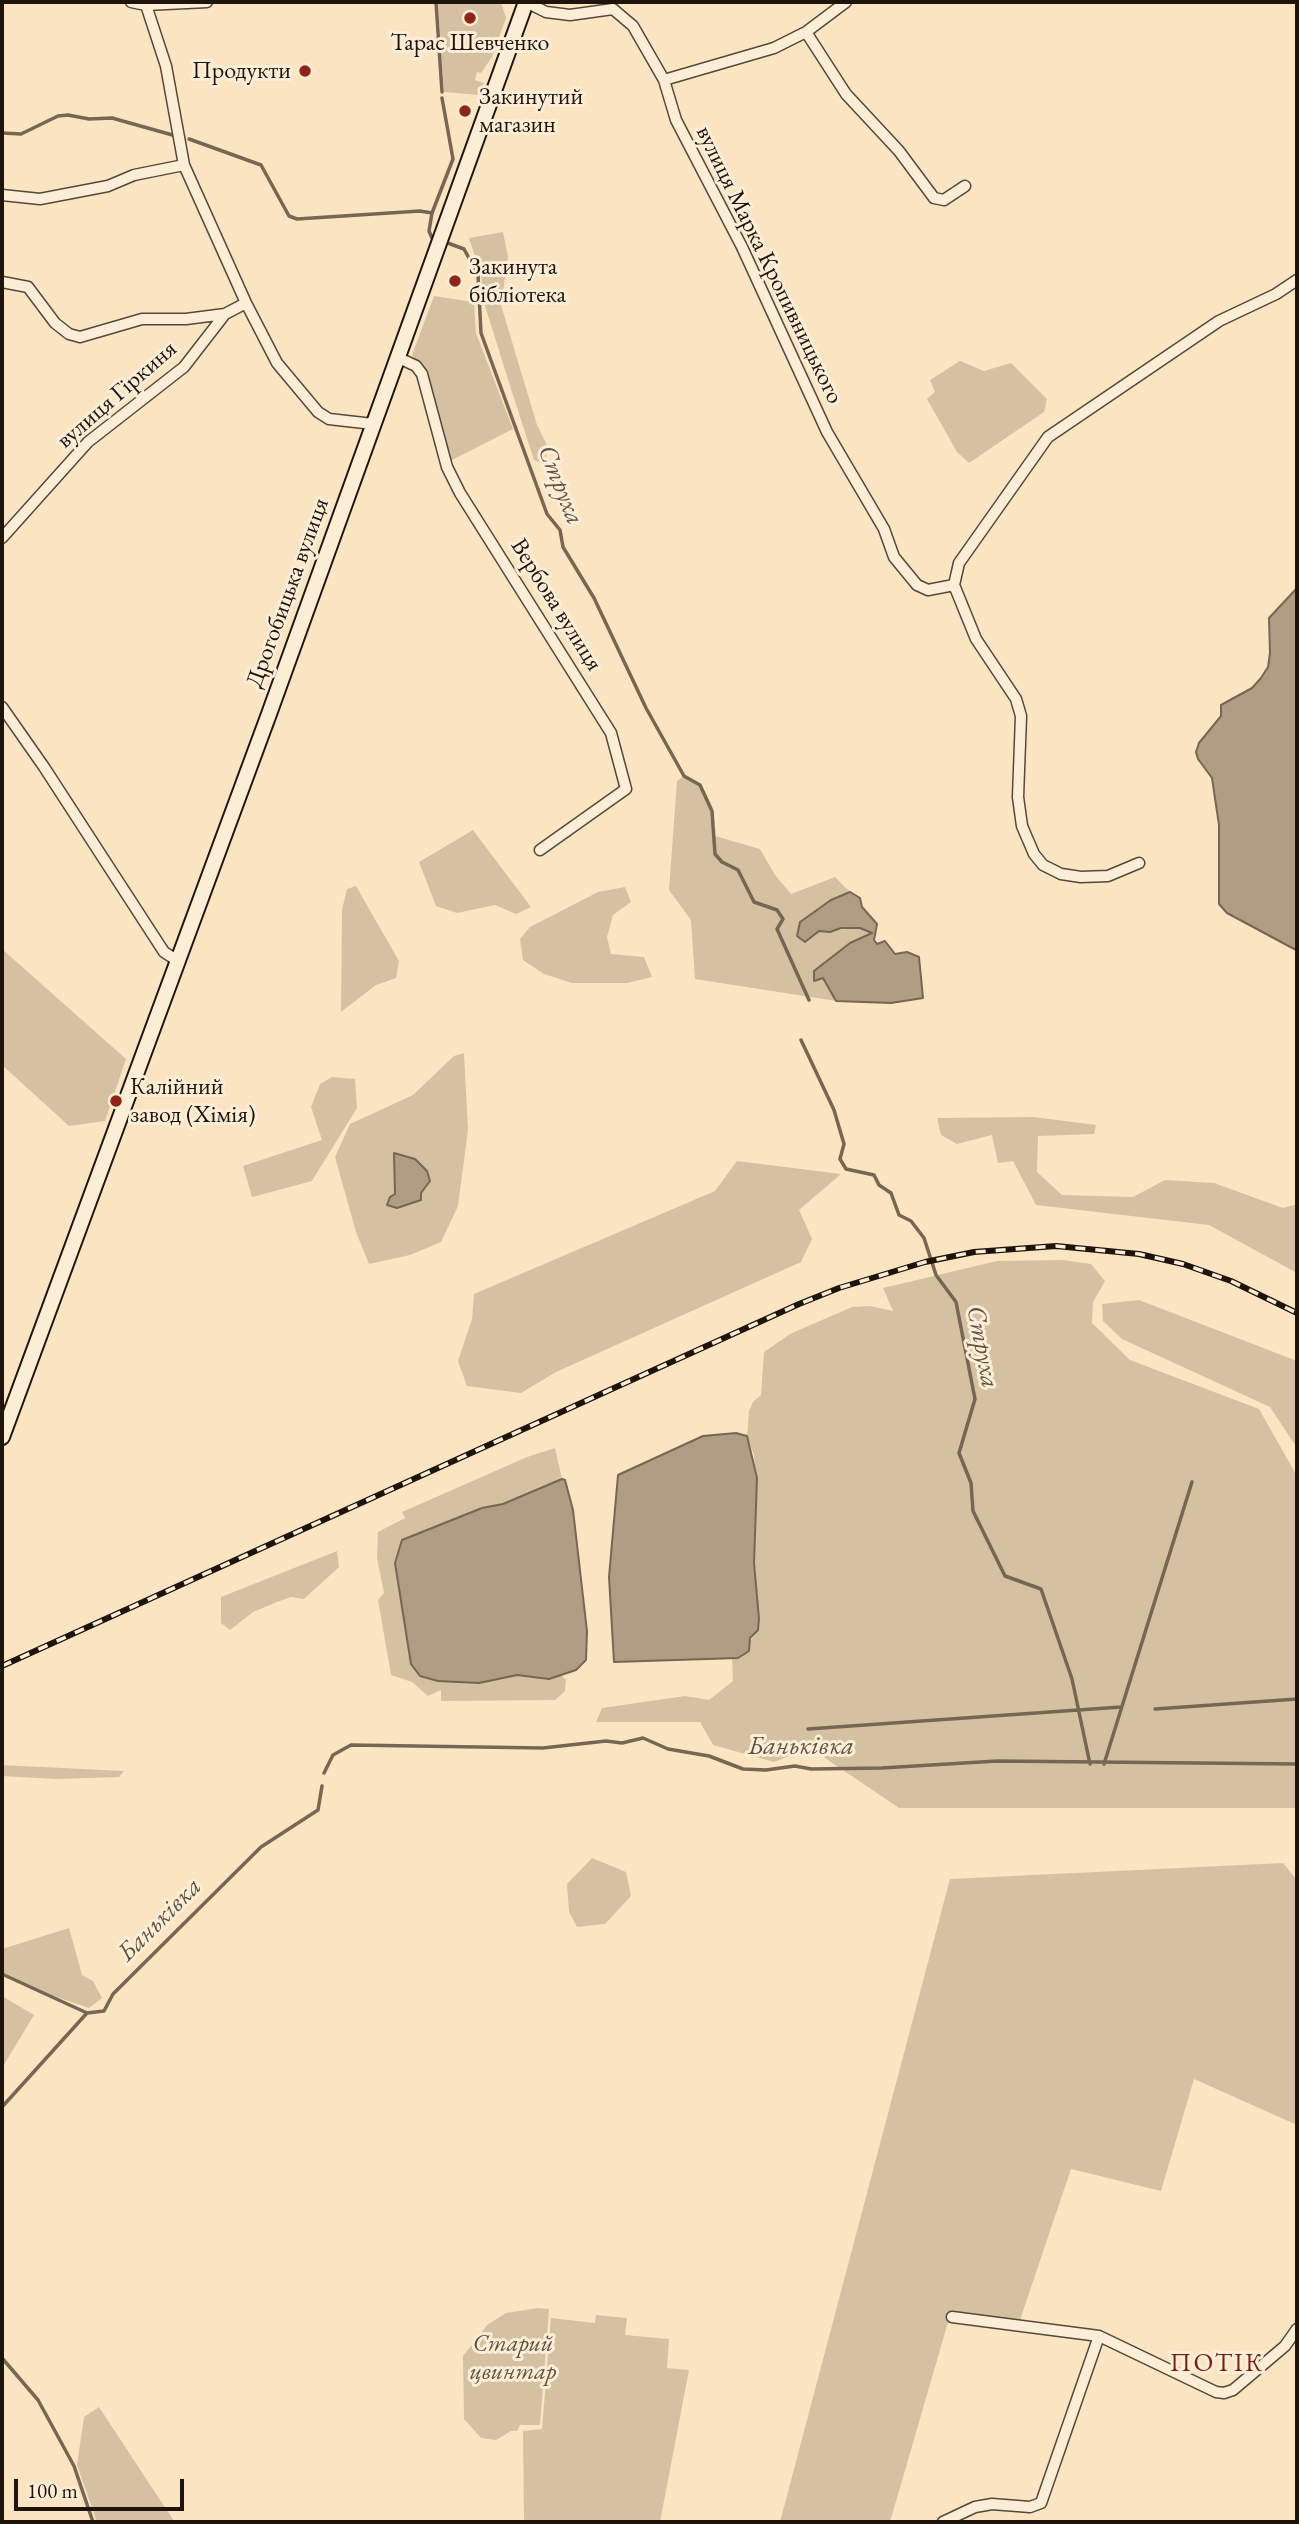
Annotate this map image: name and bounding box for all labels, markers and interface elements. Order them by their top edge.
marker: Тарас Шевченко [462,10,478,26]
place label: Тарас Шевченко [391,29,549,57]
place label: Продукти [192,57,291,85]
marker: Продукти [297,63,313,79]
place label: Закинутий магазин [479,83,583,139]
marker: Закинутий магазин [457,103,473,119]
street label: вулиця Марка Кропивницького [689,121,849,409]
place label: Закинута бібліотека [469,253,566,309]
marker: Закинута бібліотека [447,273,463,289]
street label: вулиця Гіркиня [51,335,183,455]
water label: Струха [530,441,590,529]
street label: Дрогобицька вулиця [240,494,336,692]
street label: Вербова вулиця [504,533,608,677]
place label: Калійний завод (Хімія) [130,1073,255,1129]
marker: Калійний завод (Хімія) [108,1093,124,1109]
water label: Струха [959,1303,1005,1391]
water label: Баньківка [748,1731,854,1763]
water label: Баньківка [111,1871,209,1969]
park label: Старий цвинтар [470,2330,556,2386]
district label: ПОТІК [1170,2348,1264,2380]
scale bar [18,2464,187,2508]
text: 100 m [27,2477,78,2504]

